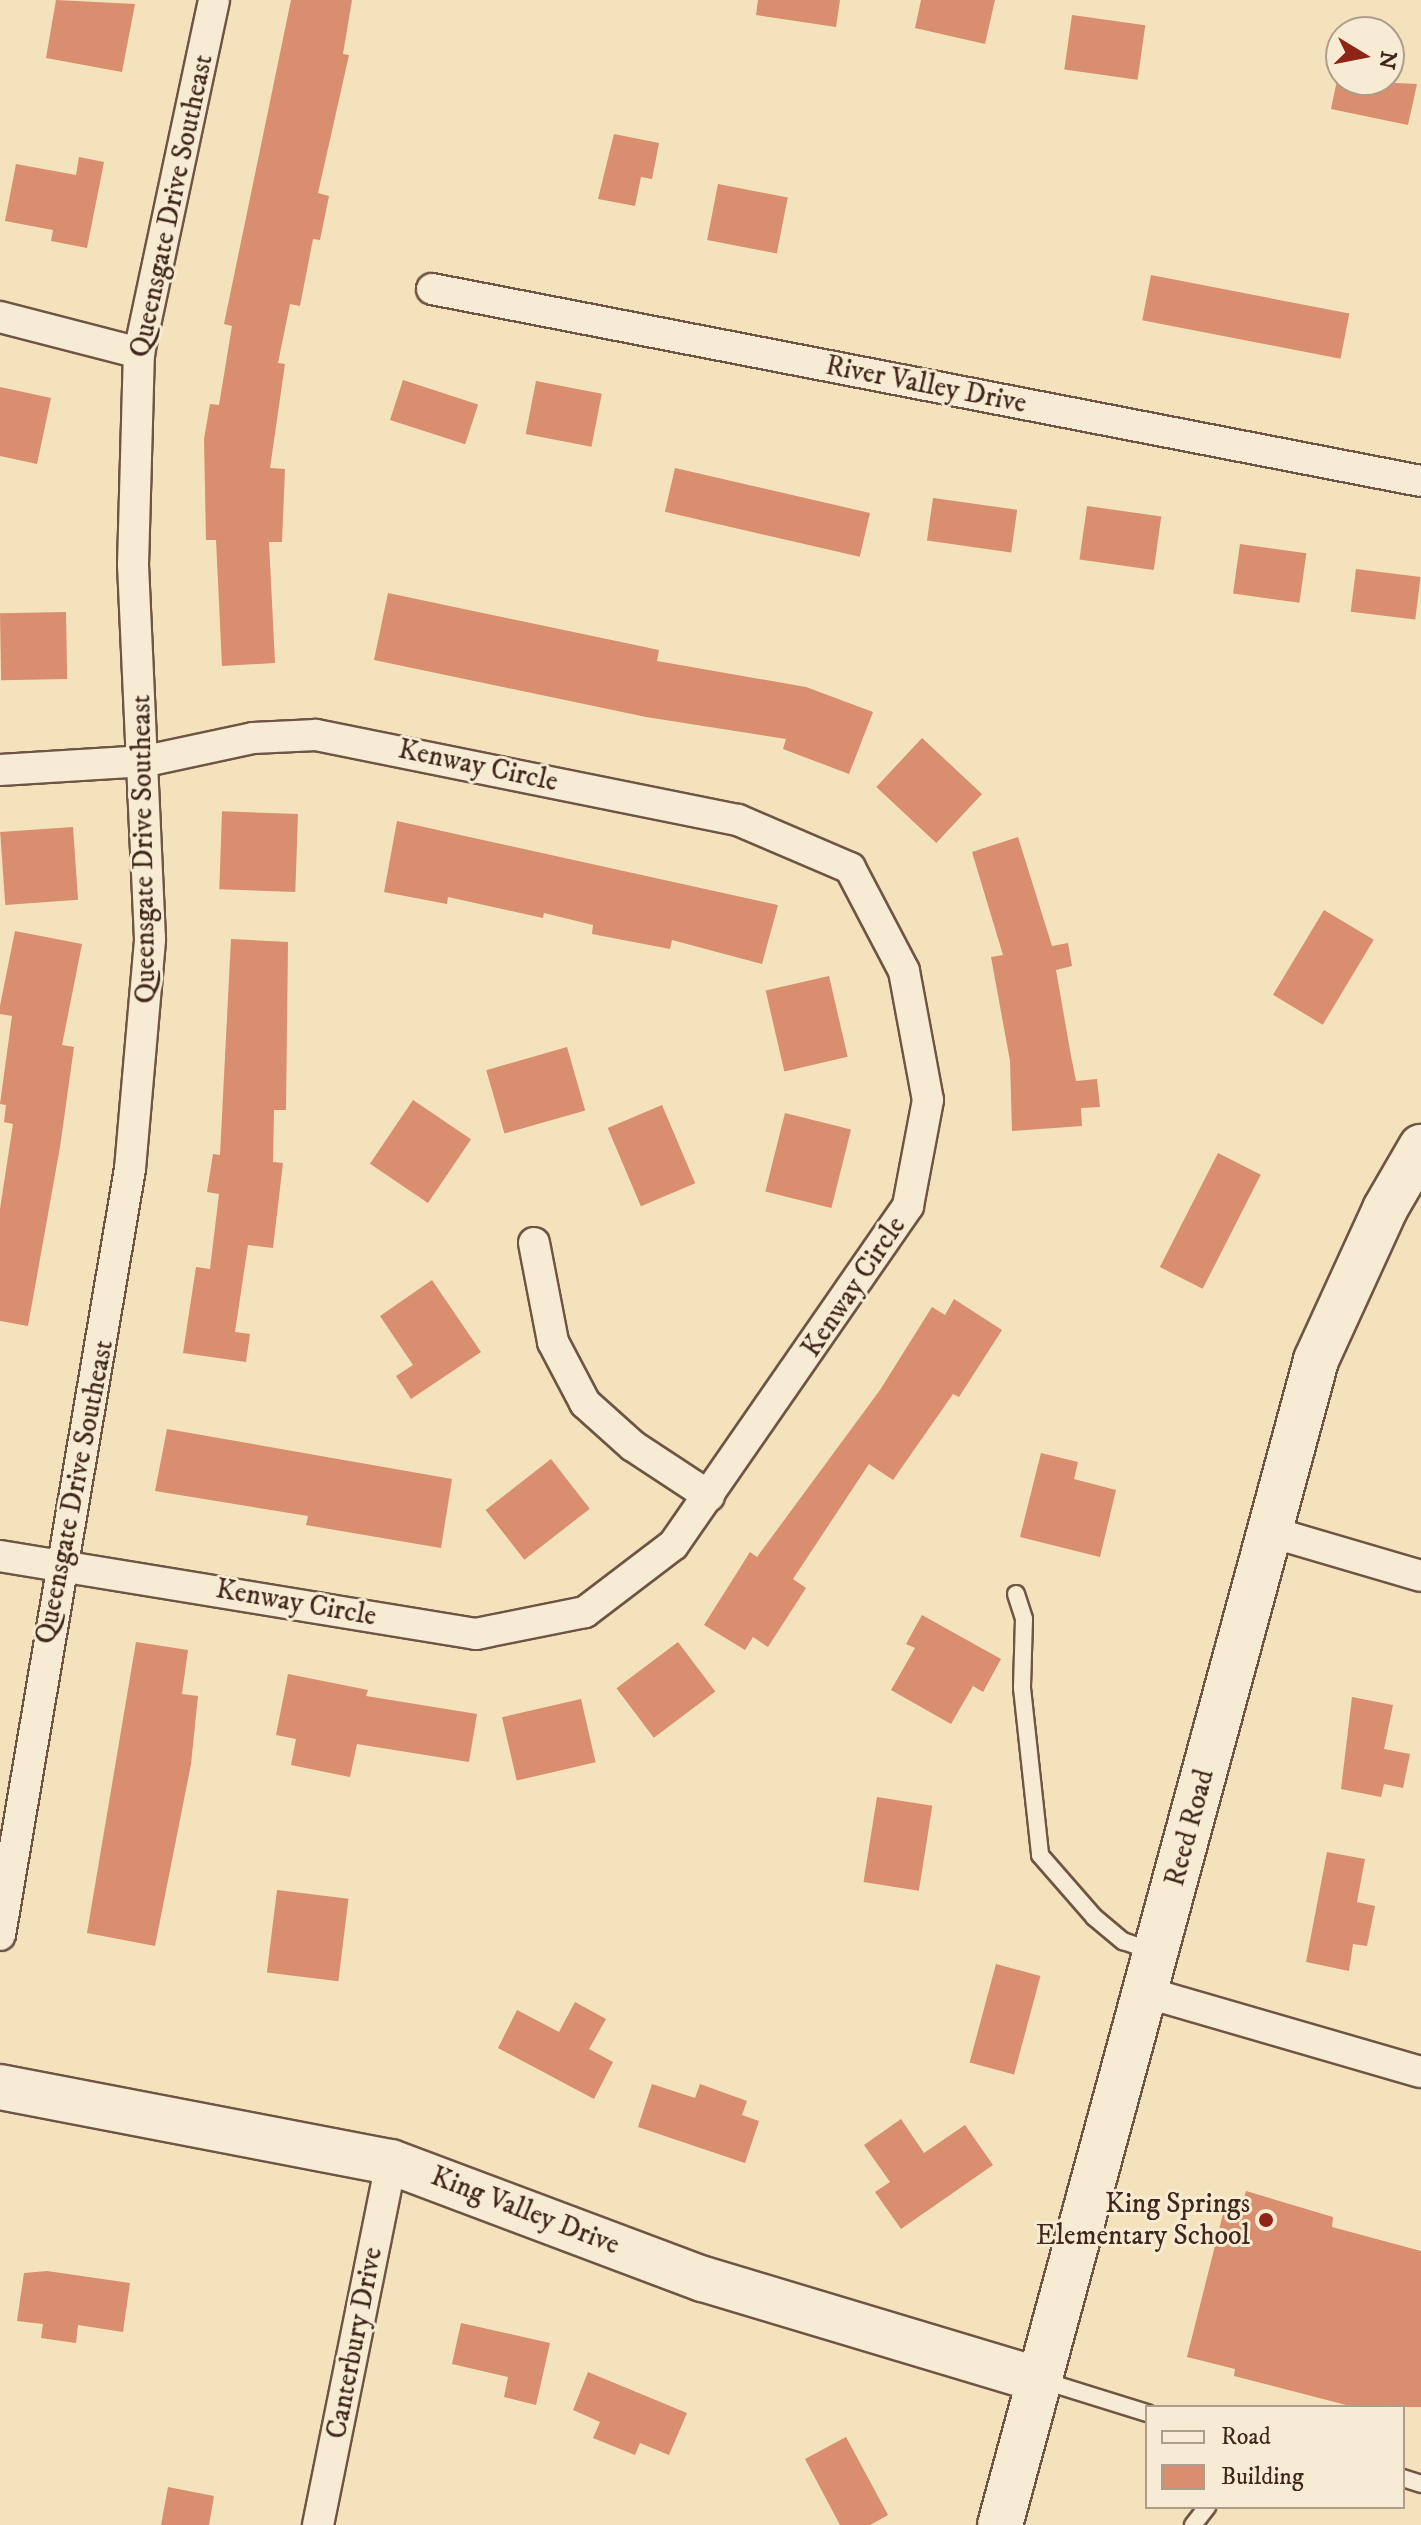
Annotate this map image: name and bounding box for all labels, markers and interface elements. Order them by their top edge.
north arrow [1325,16,1405,96]
text: N [1372,49,1402,71]
street label: Queensgate Drive Southeast [123,51,221,361]
street label: River Valley Drive [823,349,1029,421]
street label: Queensgate Drive Southeast [125,694,163,1004]
street label: Kenway Circle [395,733,561,799]
street label: Kenway Circle [795,1210,913,1364]
street label: Queensgate Drive Southeast [29,1337,121,1647]
street label: Kenway Circle [213,1572,379,1634]
street label: Reed Road [1158,1766,1222,1890]
street label: King Valley Drive [426,2160,624,2262]
place label: King Springs Elementary School [1036,2187,1250,2253]
marker: King Springs Elementary School [1257,2211,1275,2229]
street label: Canterbury Drive [320,2244,390,2442]
legend [1145,2405,1405,2509]
text: Road [1221,2422,1271,2452]
text: Building [1221,2462,1304,2492]

